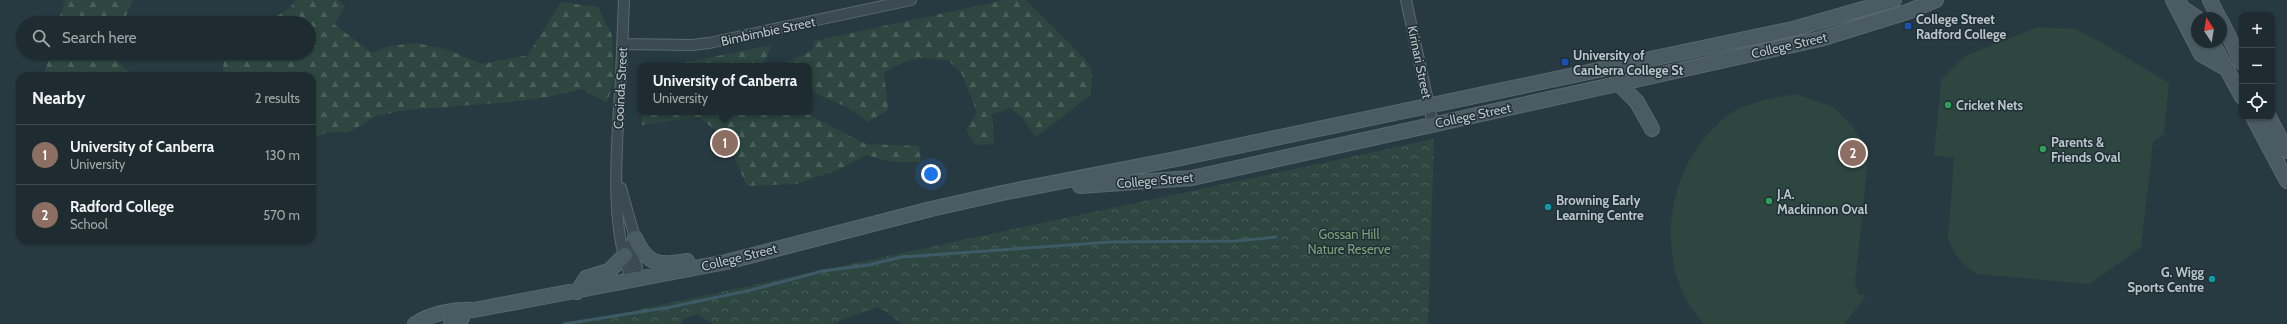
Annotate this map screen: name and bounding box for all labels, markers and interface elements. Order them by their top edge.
place label: College Street Radford College [1916,11,2006,42]
north arrow [2191,12,2227,48]
map controls [2239,12,2275,120]
button: + [2239,12,2275,48]
street label: Bimbimbie Street [719,13,817,49]
search box [16,16,316,60]
marker: College Street Radford College [1903,21,1913,31]
street label: Kirinari Street [1404,24,1436,100]
icon: search [30,27,52,49]
street label: College Street [1750,28,1829,61]
text: Search here [62,29,137,47]
street label: Cooinda Street [610,46,630,129]
place label: University of Canberra College St [1573,47,1684,78]
button: − [2239,48,2275,84]
marker: University of Canberra College St [1560,57,1570,67]
popup [638,63,812,115]
text: University of Canberra [653,72,797,90]
button: locate [2239,84,2275,120]
text: Nearby [32,88,85,108]
text: 2 results [255,90,300,106]
text: University [653,90,708,106]
place label: Cricket Nets [1956,97,2024,113]
street label: College Street [1434,99,1513,131]
marker: Cricket Nets [1943,100,1953,110]
pin: 1 [712,128,738,158]
place label: Parents & Friends Oval [2051,134,2121,165]
text: University of Canberra [70,138,214,156]
pin: 2 [1840,138,1866,168]
marker: Parents & Friends Oval [2038,144,2048,154]
text: 1 [43,147,47,163]
text: 130 m [265,147,300,163]
text: University [70,156,125,172]
your location [921,164,941,184]
street label: College Street [1116,169,1195,191]
place label: J.A. Mackinnon Oval [1776,186,1868,217]
place label: Browning Early Learning Centre [1556,192,1644,223]
marker: J.A. Mackinnon Oval [1764,196,1774,206]
text: Radford College [70,198,174,216]
marker: Browning Early Learning Centre [1543,202,1553,212]
text: 2 [42,207,48,223]
text: 570 m [263,207,300,223]
text: School [70,216,108,232]
park label: Gossan Hill Nature Reserve [1307,226,1391,257]
street label: College Street [700,240,779,274]
place label: G. Wigg Sports Centre [2128,264,2204,295]
marker: G. Wigg Sports Centre [2207,274,2217,284]

